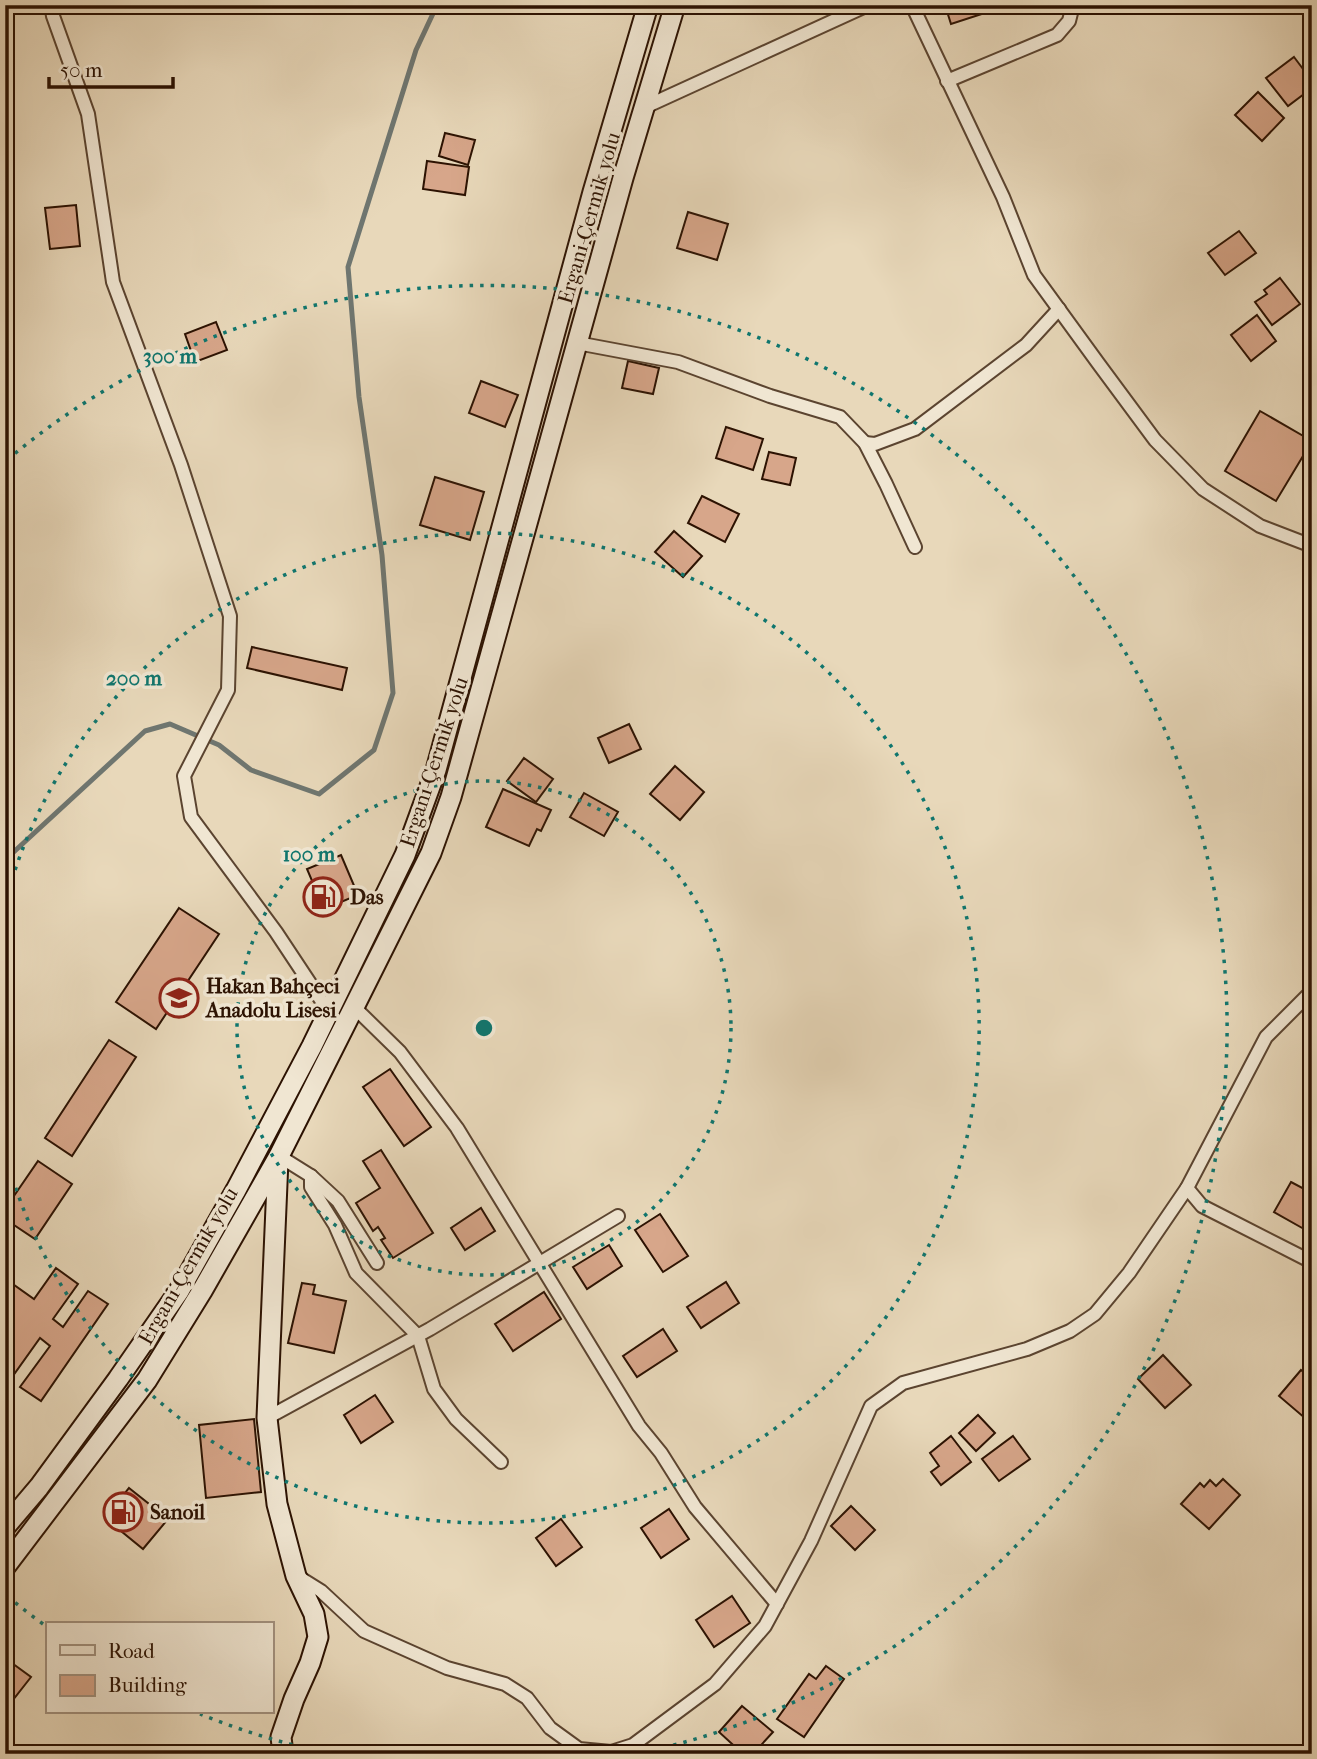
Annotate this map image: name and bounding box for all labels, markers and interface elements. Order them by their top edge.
scale bar [49,46,173,90]
text: 50 m [60,58,103,82]
street label: Ergani-Çermik yolu [553,129,626,307]
text: 300 m [143,344,197,368]
text: 200 m [106,666,163,690]
street label: Ergani-Çermik yolu [395,674,474,851]
text: 100 m [283,842,336,866]
fuel station icon: Das [302,876,344,918]
place label: Das [350,885,384,909]
place label: Hakan Bahçeci Anadolu Lisesi [204,974,340,1022]
school or university icon: Hakan Bahçeci Anadolu Lisesi [158,977,200,1019]
centre of rings [472,1016,496,1040]
street label: Ergani-Çermik yolu [133,1183,244,1349]
fuel station icon: Sanoil [102,1491,144,1533]
place label: Sanoil [150,1500,205,1524]
legend [46,1622,273,1714]
text: Road [108,1639,155,1663]
text: Building [108,1673,187,1697]

